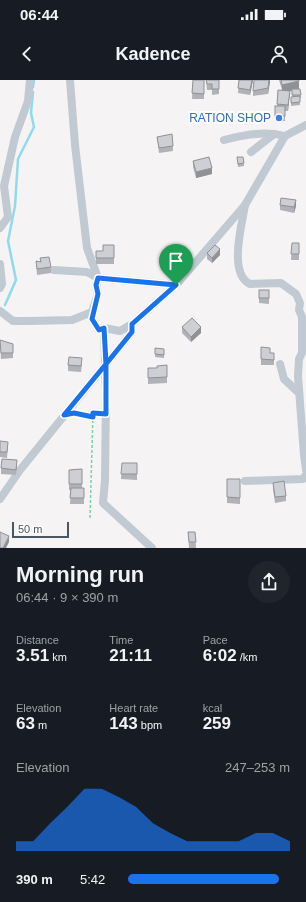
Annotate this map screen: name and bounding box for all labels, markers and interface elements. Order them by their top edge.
text: 06:44 [20,6,58,23]
icon: back [16,43,38,65]
icon: person [268,43,290,65]
text: Kadence [115,44,191,64]
place label: RATION SHOP [189,111,271,125]
marker: RATION SHOP [274,113,284,123]
pin [159,244,193,285]
icon: arrive [165,250,187,272]
scale bar [12,520,69,539]
text: 50 m [18,523,42,535]
button: share [248,561,290,603]
text: Morning run [16,562,144,587]
text: 06:44 · 9 × 390 m [16,590,118,605]
text: Distance [16,634,59,646]
text: Time [109,634,133,646]
text: Pace [203,634,228,646]
text: 3.51 [16,646,49,665]
text: 21:11 [109,646,152,665]
text: 6:02 [203,646,237,665]
text: km [49,651,67,663]
text: /km [237,651,257,663]
text: Elevation [16,702,61,714]
text: Heart rate [109,702,158,714]
text: kcal [203,702,222,714]
text: 63 [16,714,35,733]
text: 143 [109,714,138,733]
text: 259 [203,714,231,733]
text: m [35,719,47,731]
text: bpm [138,719,162,731]
text: Elevation [16,760,69,775]
text: 247–253 m [225,760,290,775]
text: 390 m [16,872,53,887]
text: 5:42 [80,872,105,887]

